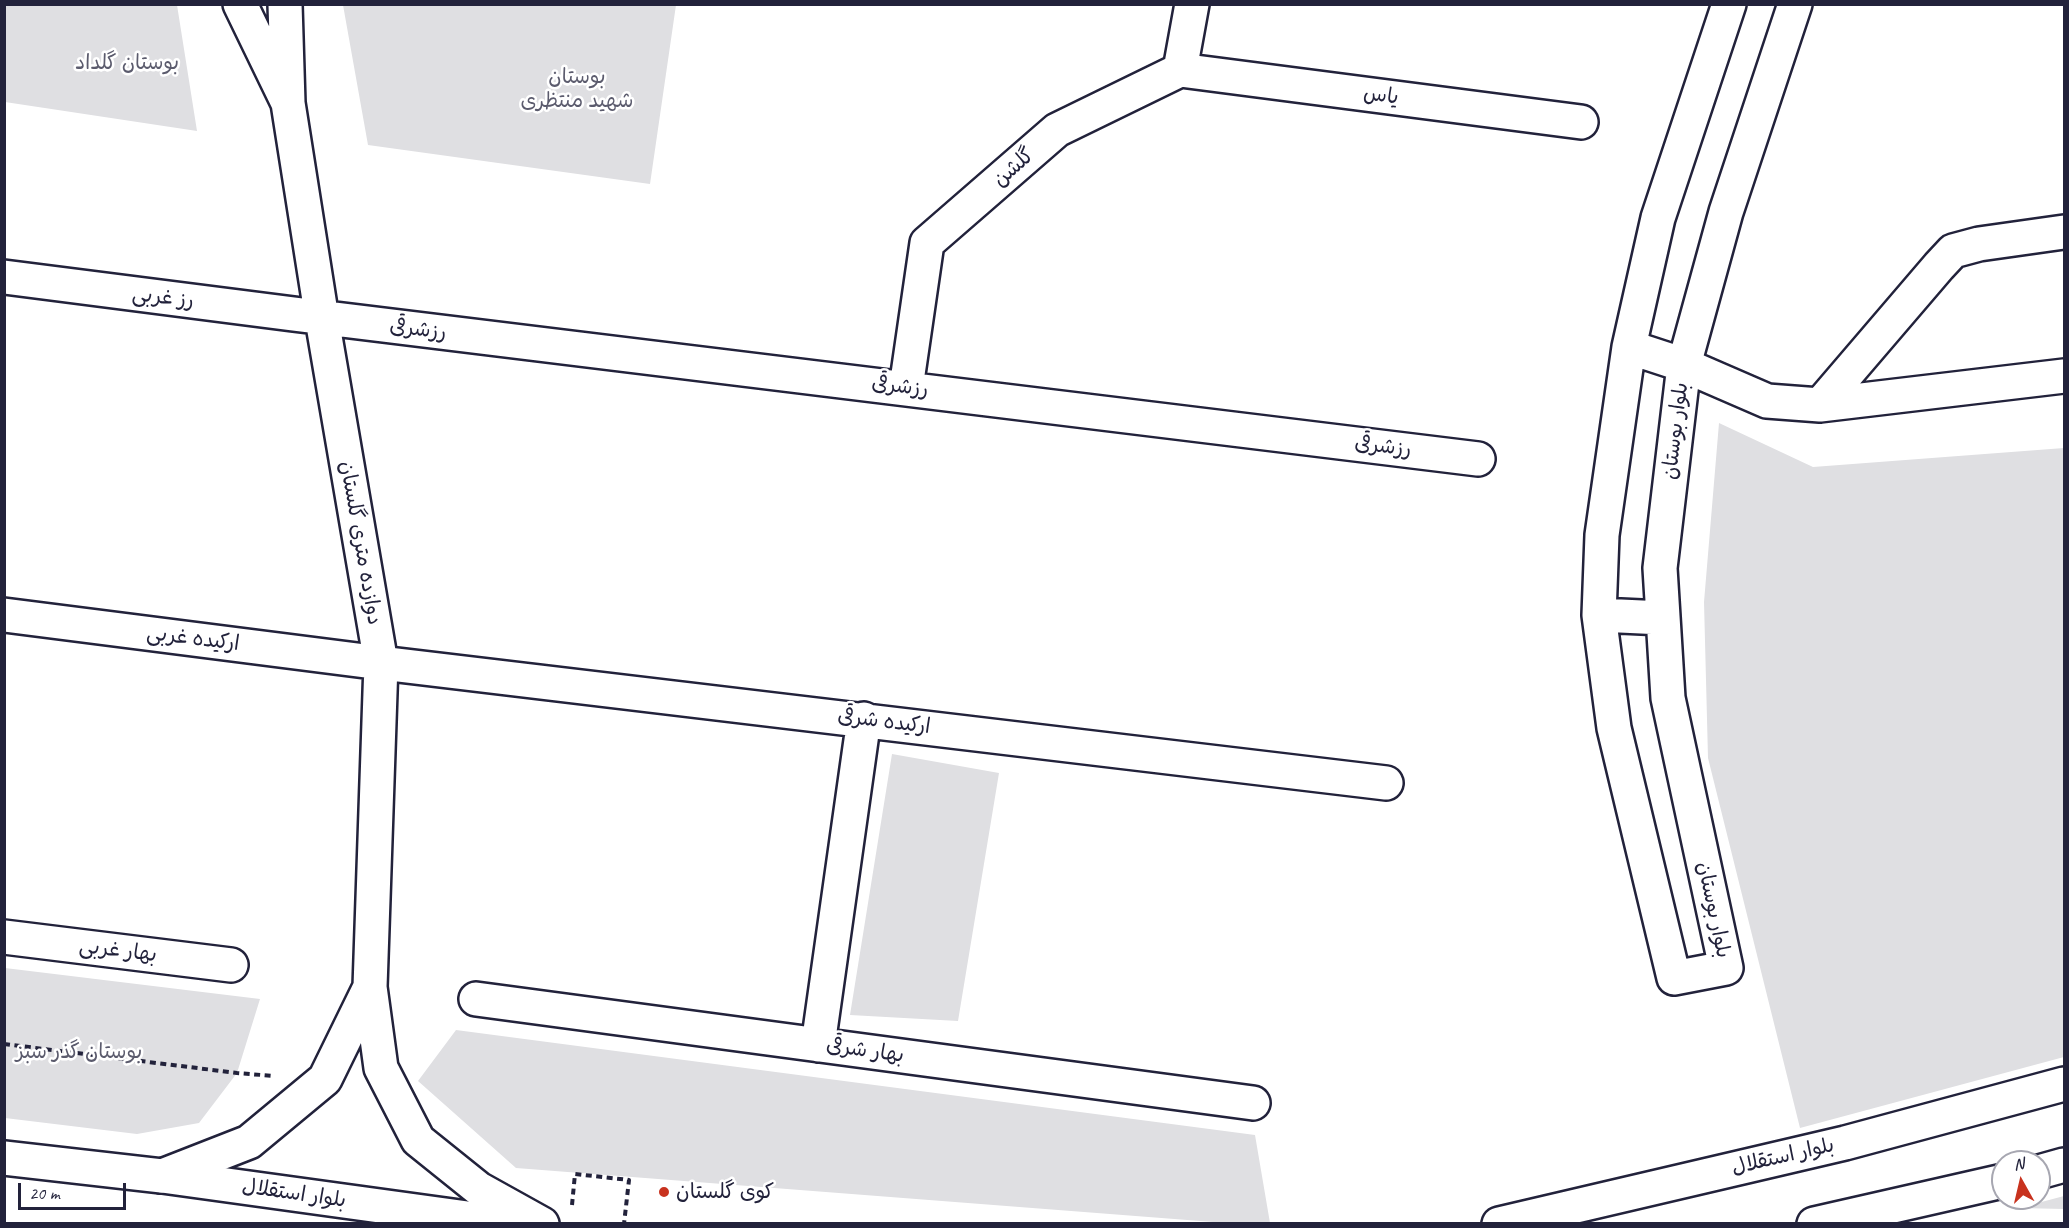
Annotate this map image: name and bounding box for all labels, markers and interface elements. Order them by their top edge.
park label: بوستان گلداد [75,50,179,76]
park label: بوستان شهید منتظری [520,64,634,114]
street label: یاس [1362,81,1400,111]
street label: گلشن [988,143,1040,193]
street label: رز غربی [131,282,195,314]
street label: رزشرقی [388,314,448,346]
street label: رزشرقی [870,371,930,403]
street label: بلوار بوستان [1658,381,1694,481]
street label: رزشرقی [1353,431,1413,463]
street label: دوازده متری گلستان [333,459,387,627]
street label: ارکیده غربی [145,621,241,657]
street label: ارکیده شرقی [836,704,932,740]
street label: بلوار بوستان [1691,860,1735,960]
street label: بهار غربی [78,934,158,968]
street label: بهار شرقی [825,1033,905,1069]
park label: بوستان گذر سبز [16,1039,142,1065]
street label: بلوار استقلال [1729,1133,1837,1181]
north arrow [1991,1150,2051,1210]
text: N [2012,1154,2025,1175]
scale bar [21,1171,129,1209]
street label: بلوار استقلال [240,1174,348,1214]
place label: کوی گلستان [676,1179,774,1205]
text: 20 m [29,1182,60,1204]
marker: کوی گلستان [657,1185,671,1199]

